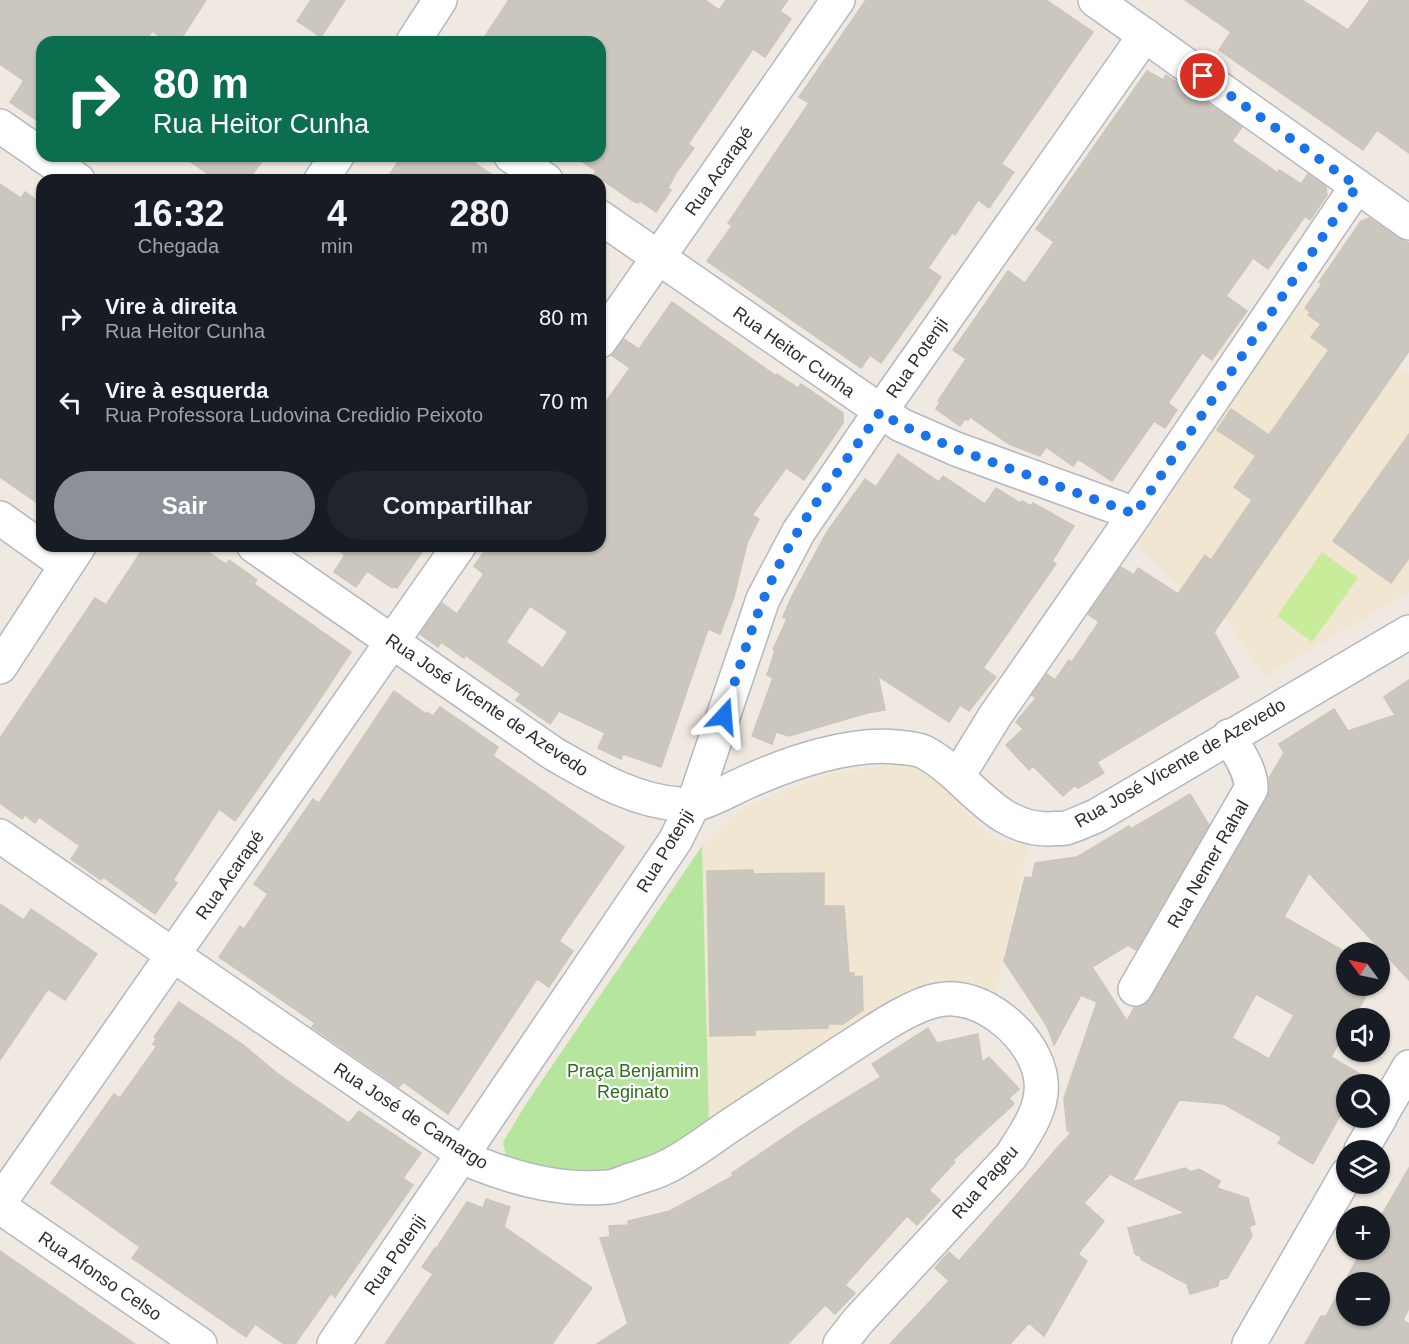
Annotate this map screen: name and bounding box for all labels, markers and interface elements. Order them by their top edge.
pin [1177,50,1228,101]
icon: arrive [1186,59,1219,92]
icon: right [54,60,132,138]
text: 80 m [153,60,249,107]
text: Rua Heitor Cunha [153,109,369,139]
street label: Rua Acarapé [681,123,757,219]
text: 16:32 [132,193,224,234]
text: 4 [327,193,347,234]
text: 280 [449,193,510,234]
text: Chegada [138,235,219,257]
text: min [321,235,353,257]
text: m [471,235,488,257]
text: Vire à direita [105,294,237,319]
icon: right [54,302,87,335]
street label: Rua Heitor Cunha [729,302,860,402]
text: 80 m [539,305,588,330]
street label: Rua Potenji [882,314,952,402]
text: Rua Heitor Cunha [105,320,265,342]
text: Vire à esquerda [105,378,268,403]
icon: left [54,386,87,419]
text: 70 m [539,389,588,414]
text: Rua Professora Ludovina Credidio Peixoto [105,404,483,426]
button: Sair [54,471,315,540]
button: Compartilhar [327,471,588,540]
street label: Rua José Vicente de Azevedo [382,630,592,780]
position arrow [692,684,756,748]
street label: Rua José Vicente de Azevedo [1071,694,1289,832]
street label: Rua Nemer Rahal [1163,797,1253,931]
street label: Rua Potenji [632,806,698,896]
street label: Rua Acarapé [192,827,268,923]
north arrow [1336,942,1390,996]
map controls [1336,942,1390,1326]
button: sound [1336,1008,1390,1062]
street label: Rua José de Camargo [330,1059,492,1173]
park label: Praça Benjamim Reginato [567,1061,699,1102]
button: search [1336,1074,1390,1128]
button: layers [1336,1140,1390,1194]
street label: Rua Pageu [948,1141,1022,1223]
button: + [1336,1206,1390,1260]
street label: Rua Potenji [360,1211,430,1299]
street label: Rua Afonso Celso [35,1227,165,1325]
button: − [1336,1272,1390,1326]

